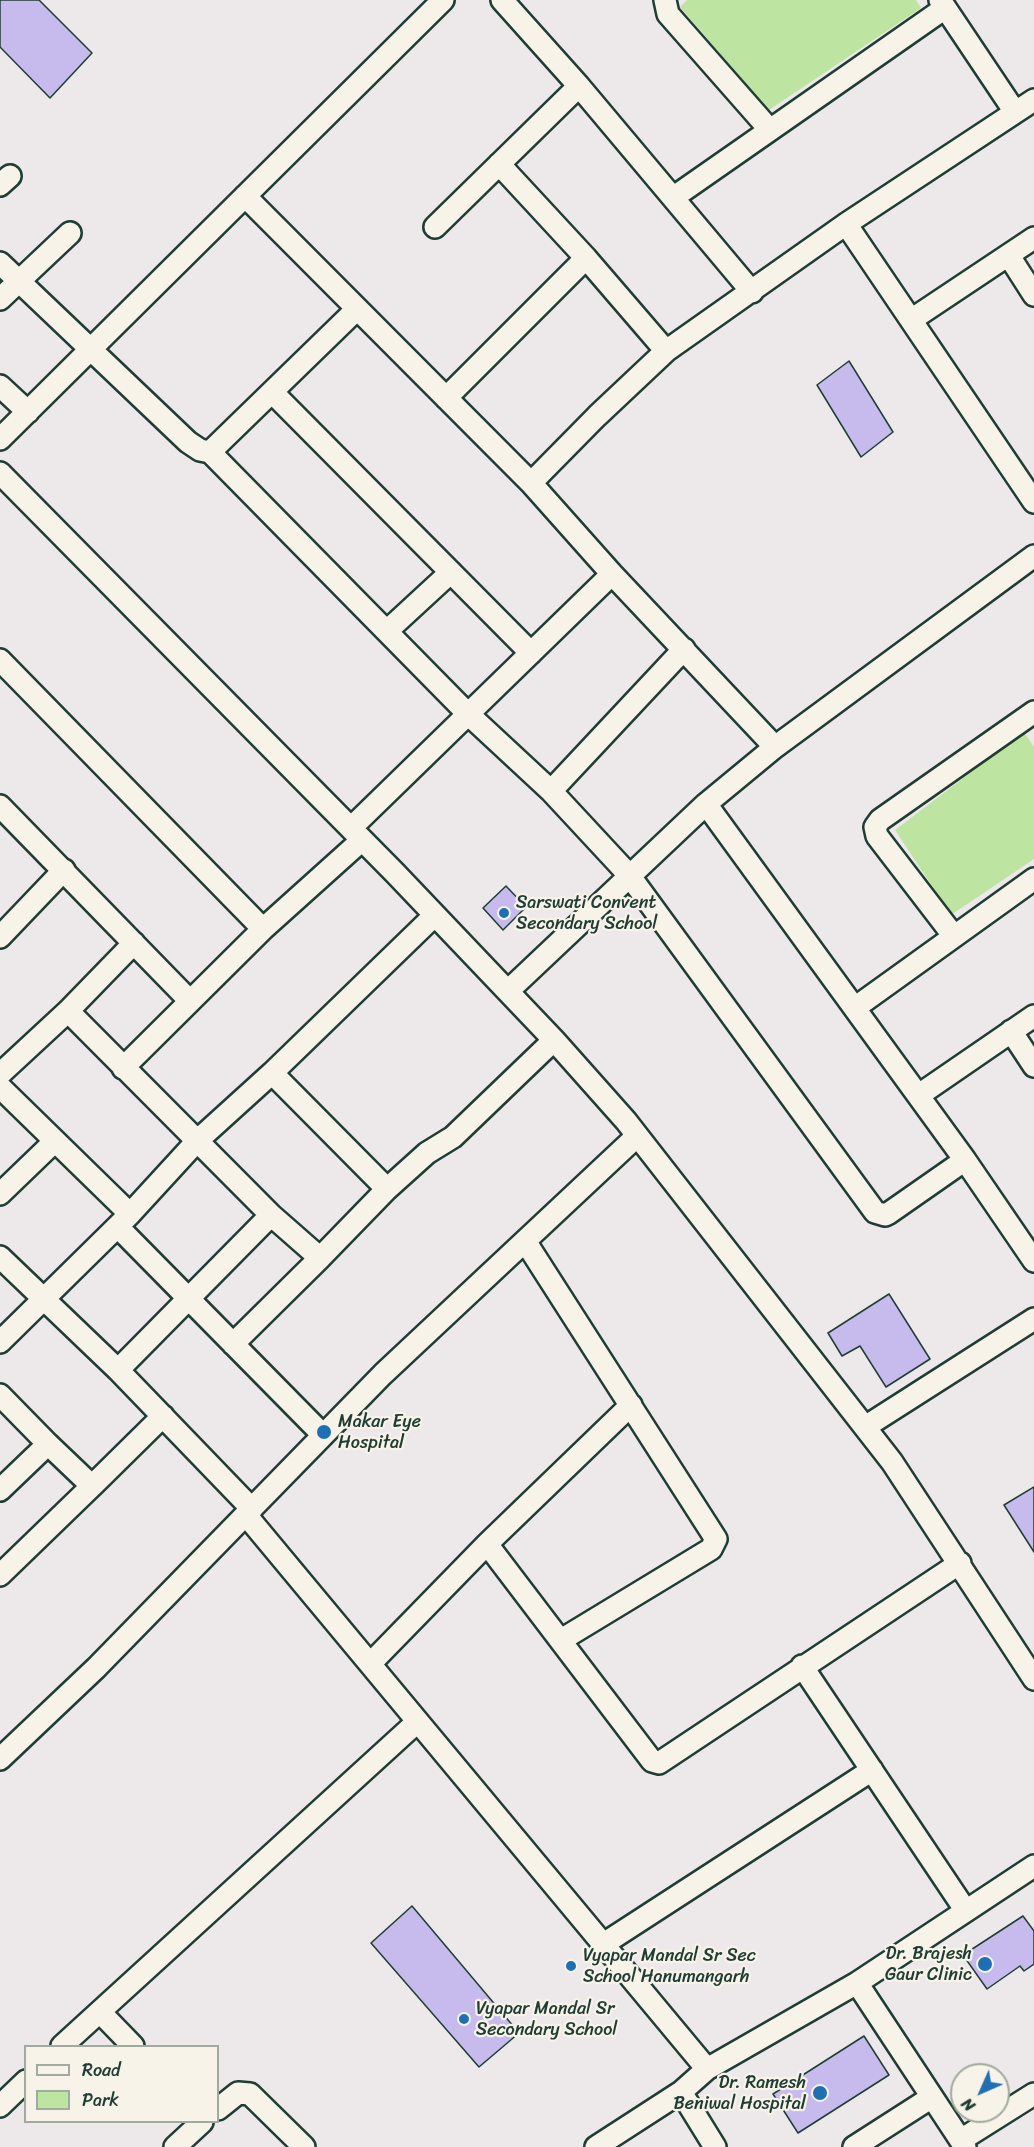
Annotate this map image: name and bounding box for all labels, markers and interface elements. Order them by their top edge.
place label: Sarswati Convent Secondary School [516,892,657,934]
marker: Sarswati Convent Secondary School [497,906,511,920]
place label: Makar Eye Hospital [338,1411,421,1454]
marker: Makar Eye Hospital [315,1423,333,1441]
place label: Dr. Brajesh Gaur Clinic [885,1943,972,1986]
place label: Vyapar Mandal Sr Sec School Hanumangarh [583,1945,756,1988]
marker: Dr. Brajesh Gaur Clinic [976,1955,994,1973]
marker: Vyapar Mandal Sr Sec School Hanumangarh [564,1959,578,1973]
place label: Vyapar Mandal Sr Secondary School [476,1998,617,2040]
marker: Vyapar Mandal Sr Secondary School [457,2012,471,2026]
legend [24,2045,219,2123]
text: Road [82,2054,121,2086]
north arrow [950,2063,1010,2123]
place label: Dr. Ramesh Beniwal Hospital [673,2072,806,2114]
text: Park [82,2084,119,2116]
marker: Dr. Ramesh Beniwal Hospital [811,2084,829,2102]
text: N [954,2090,983,2119]

